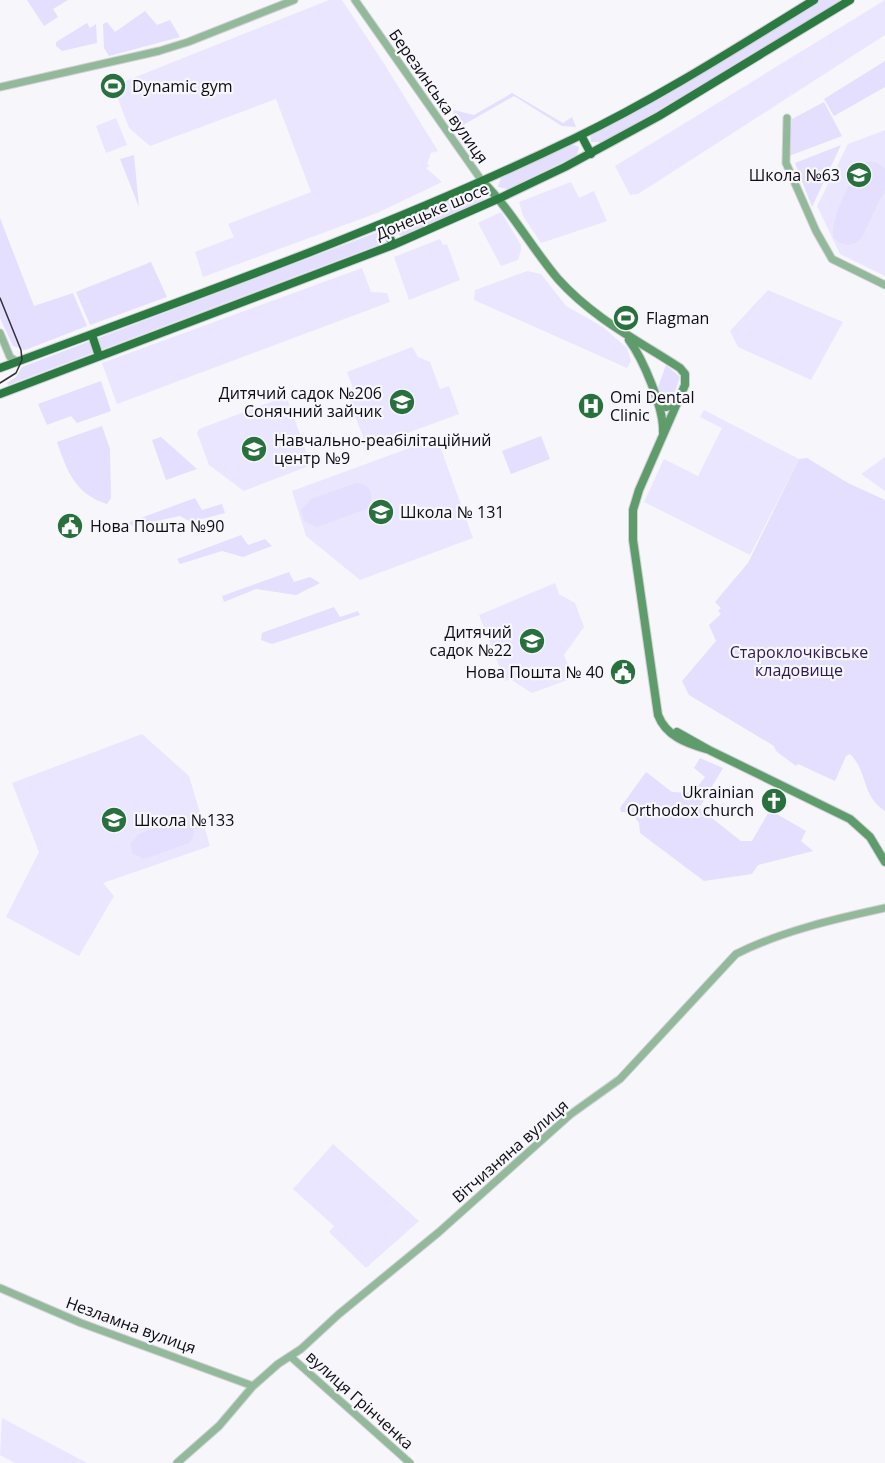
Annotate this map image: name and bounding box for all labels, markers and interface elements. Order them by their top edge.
street label: Березинська вулиця [384,24,494,168]
sports icon: Dynamic gym [98,71,128,101]
place label: Dynamic gym [132,75,233,97]
school or university icon: Школа №63 [844,160,874,190]
place label: Школа №63 [749,164,840,186]
street label: Донецьке шосе [372,177,492,245]
sports icon: Flagman [611,303,641,333]
place label: Flagman [646,307,709,329]
place label: Дитячий садок №206 Сонячний зайчик [219,382,383,422]
place label: Omi Dental Clinic [610,386,695,426]
school or university icon: Дитячий садок №206 Сонячний зайчик [387,387,417,417]
hospital icon: Omi Dental Clinic [576,391,606,421]
place label: Навчально-реабілітаційний центр №9 [274,429,492,469]
school or university icon: Навчально-реабілітаційний центр №9 [239,434,269,464]
school or university icon: Школа № 131 [366,497,396,527]
place label: Школа № 131 [400,501,505,523]
public building icon: Нова Пошта №90 [55,511,85,541]
place label: Нова Пошта №90 [90,515,224,537]
place label: Дитячий садок №22 [430,621,512,661]
school or university icon: Дитячий садок №22 [517,626,547,656]
park label: Староклочківське кладовище [730,641,868,681]
public building icon: Нова Пошта № 40 [608,657,638,687]
place label: Нова Пошта № 40 [466,661,604,683]
place label: Ukrainian Orthodox church [627,781,754,821]
church icon: Ukrainian Orthodox church [759,786,789,816]
school or university icon: Школа №133 [99,805,129,835]
place label: Школа №133 [134,809,234,831]
street label: Вітчизняна вулиця [447,1094,573,1208]
street label: Незламна вулиця [63,1291,199,1359]
street label: вулиця Грінченка [301,1346,419,1454]

